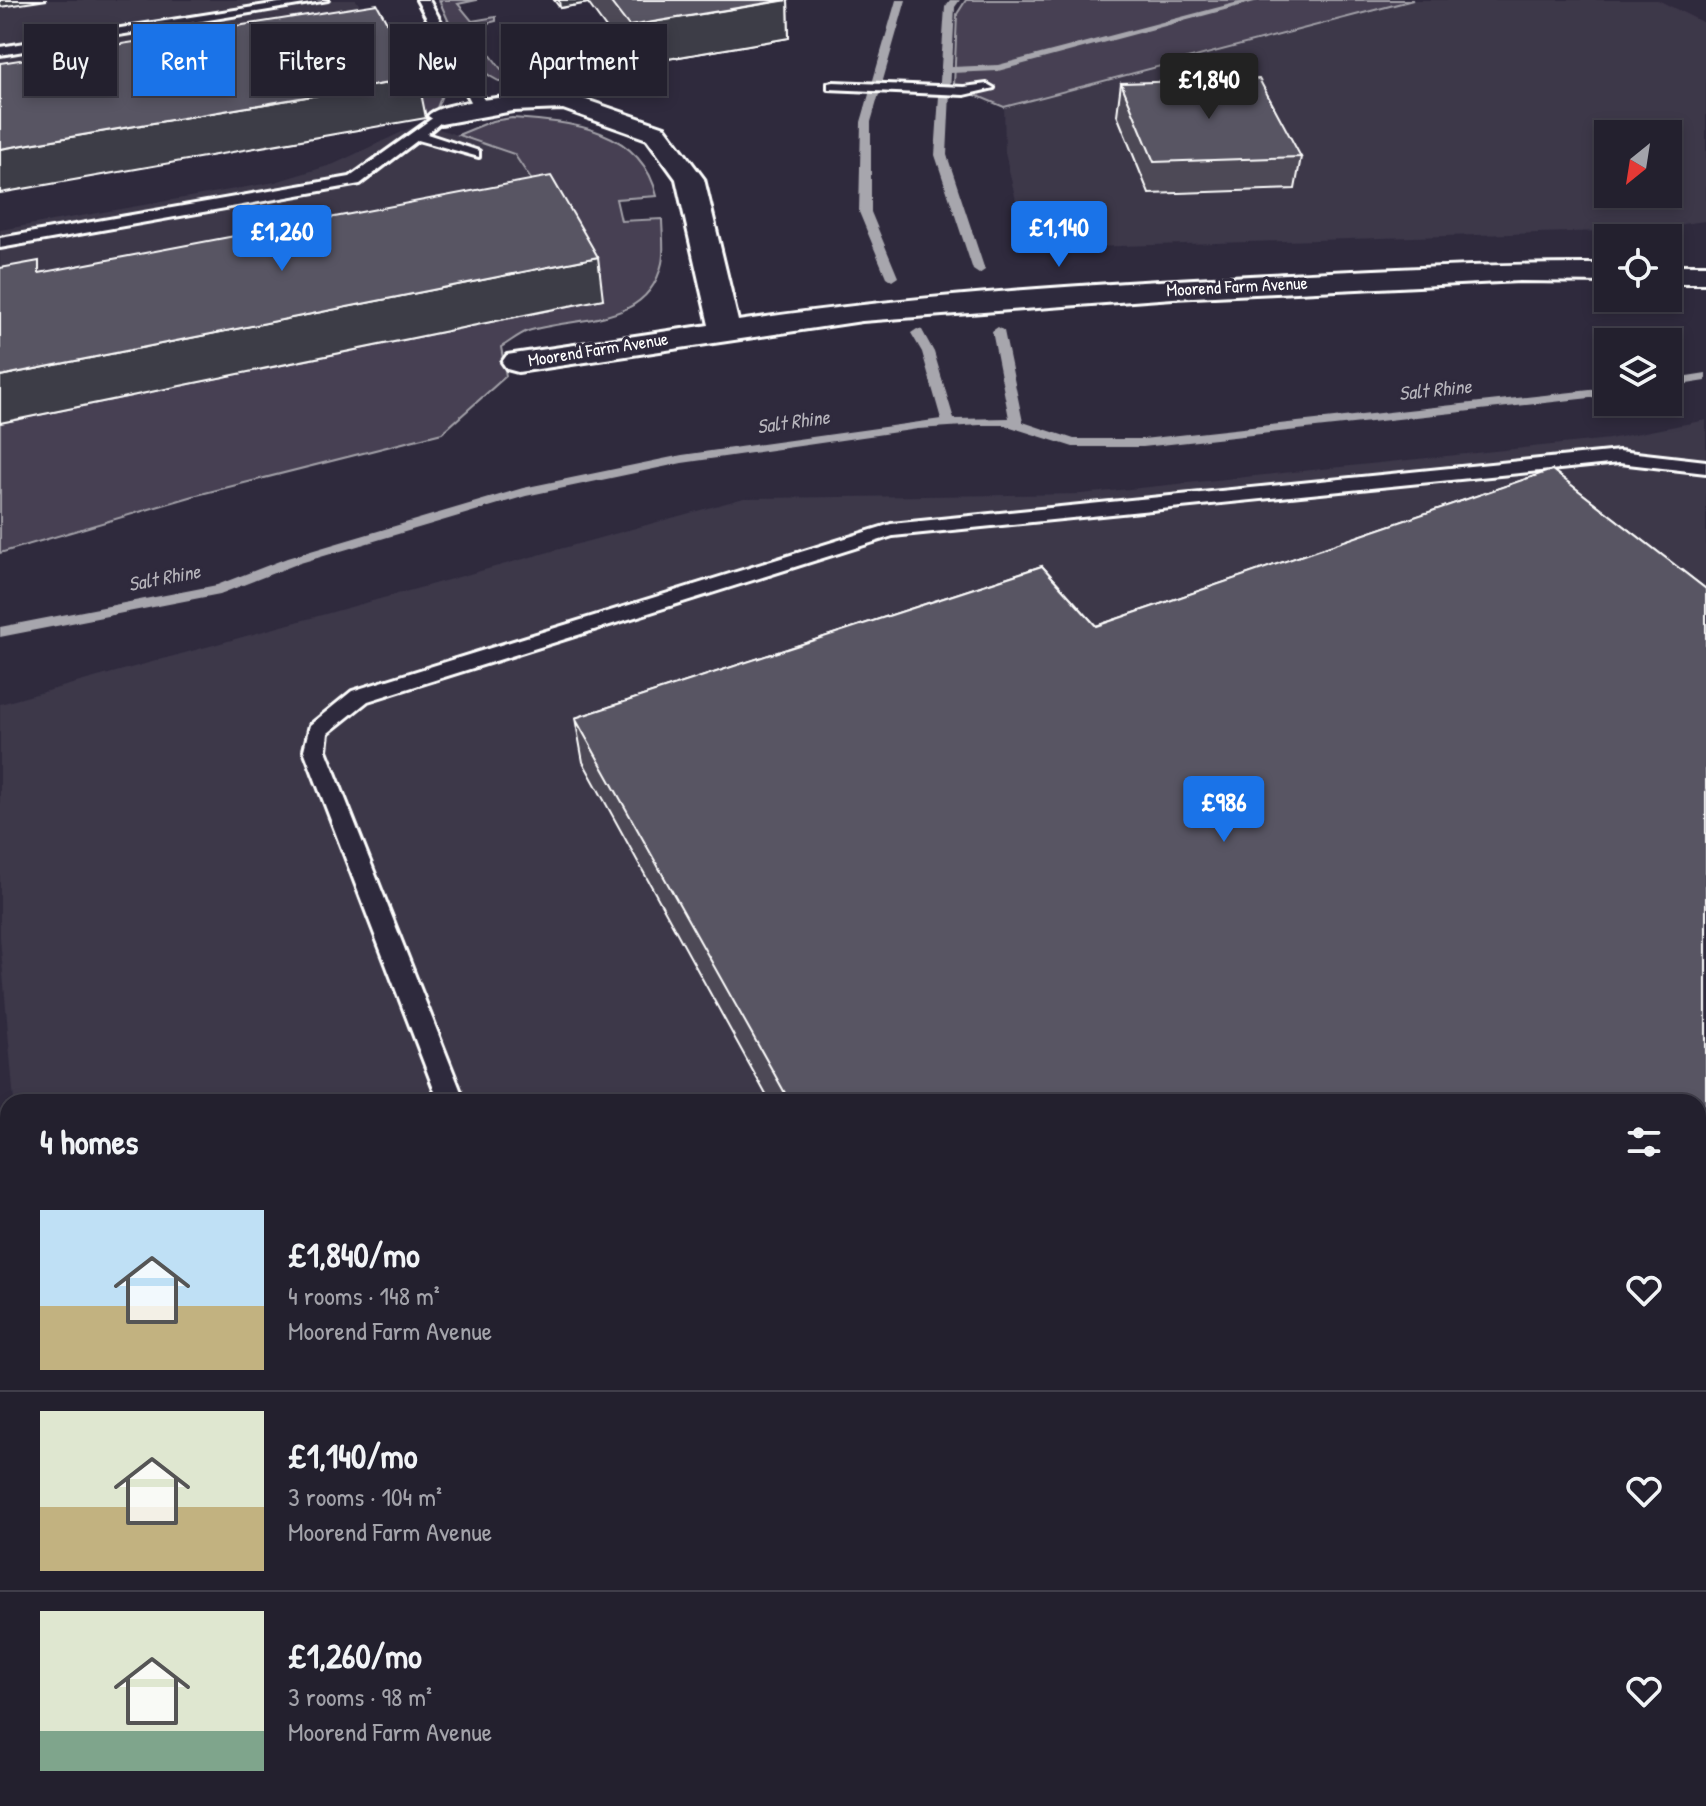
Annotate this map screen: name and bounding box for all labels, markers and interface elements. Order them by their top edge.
chip: Buy [24,24,117,96]
chip: Rent [133,24,235,96]
chip: Filters [251,24,374,96]
chip: New [390,24,485,96]
chip: Apartment [501,24,667,96]
pin: £1,840 [1144,53,1274,121]
text: £1,840 [1178,61,1240,96]
north arrow [1594,120,1682,208]
map controls [1594,120,1682,416]
pin: £1,140 [994,201,1124,269]
pin: £1,260 [217,205,347,273]
text: £1,140 [1029,209,1089,244]
text: £1,260 [250,213,314,248]
button: locate [1594,224,1682,312]
street label: Moorend Farm Avenue [1166,270,1308,302]
street label: Moorend Farm Avenue [526,326,670,372]
button: layers [1594,328,1682,416]
water label: Salt Rhine [1397,372,1474,406]
water label: Salt Rhine [755,402,832,439]
water label: Salt Rhine [126,557,203,597]
pin: £986 [1177,776,1271,844]
text: £986 [1201,784,1247,819]
text: 4 homes [40,1119,138,1165]
icon: filters [1622,1120,1666,1164]
text: £1,840/mo [288,1232,420,1278]
icon: home [104,1242,200,1338]
icon: heart [1622,1268,1666,1312]
text: 4 rooms · 148 m² [288,1278,440,1313]
text: Moorend Farm Avenue [288,1313,492,1348]
text: £1,140/mo [288,1433,417,1479]
icon: home [104,1443,200,1539]
icon: heart [1622,1469,1666,1513]
text: 3 rooms · 104 m² [288,1479,442,1514]
text: Moorend Farm Avenue [288,1514,492,1549]
text: £1,260/mo [288,1633,422,1679]
icon: home [104,1643,200,1739]
icon: heart [1622,1669,1666,1713]
text: 3 rooms · 98 m² [288,1679,432,1714]
text: Moorend Farm Avenue [288,1714,492,1749]

